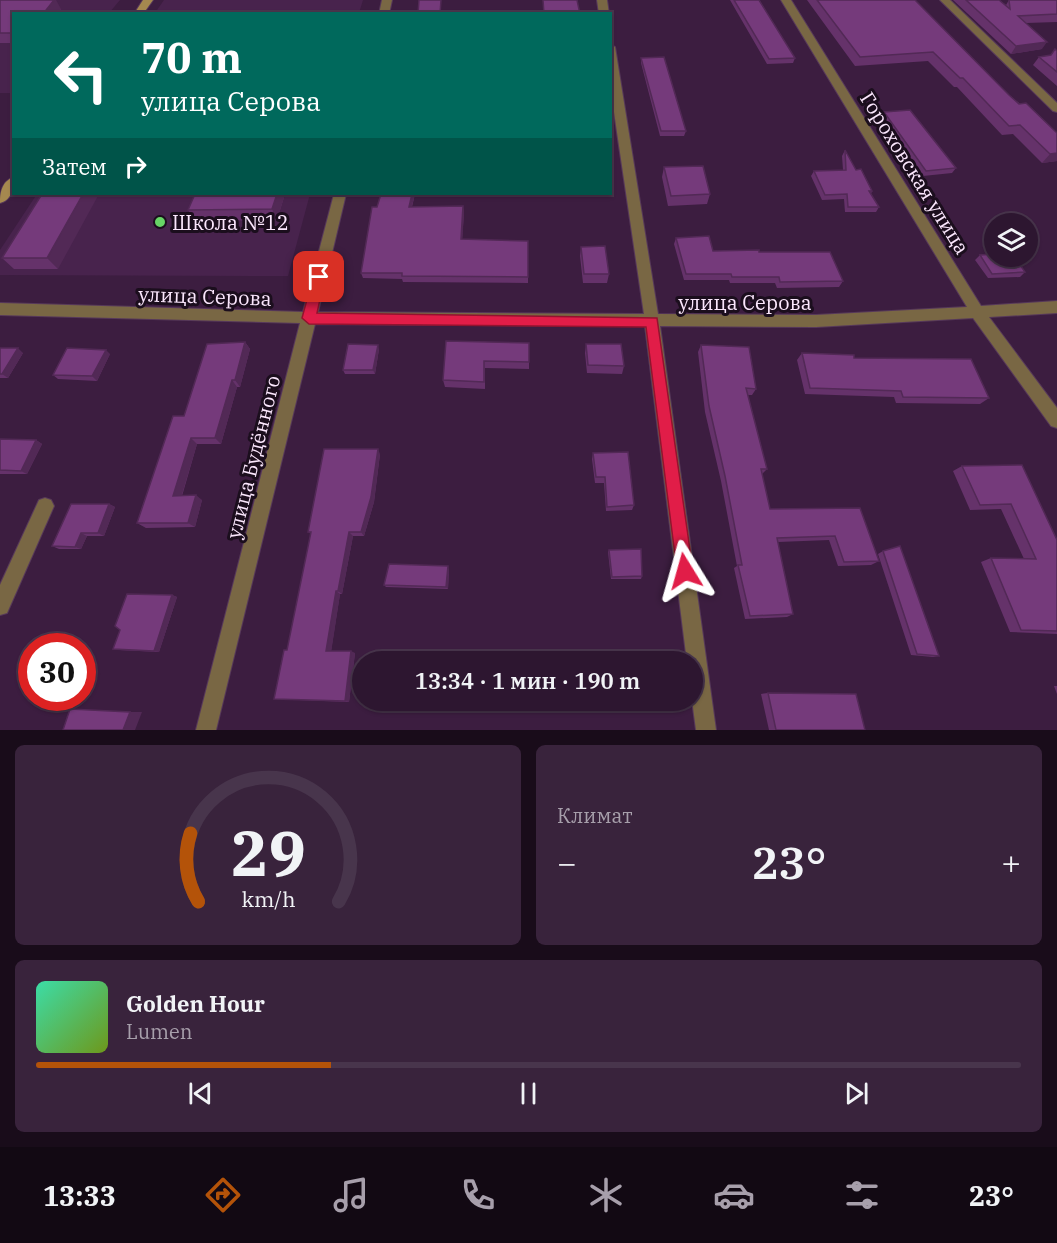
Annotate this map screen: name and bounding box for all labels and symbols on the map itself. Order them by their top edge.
street label: Гороховская улица [854,87,976,259]
place label: Школа №12 [172,209,289,236]
marker: Школа №12 [153,215,167,229]
pin [293,251,344,302]
street label: улица Серова [138,280,272,312]
street label: улица Серова [678,289,812,316]
street label: улица Будённого [220,373,286,541]
position arrow [653,539,717,603]
speed limit sign: 30 [18,633,96,711]

